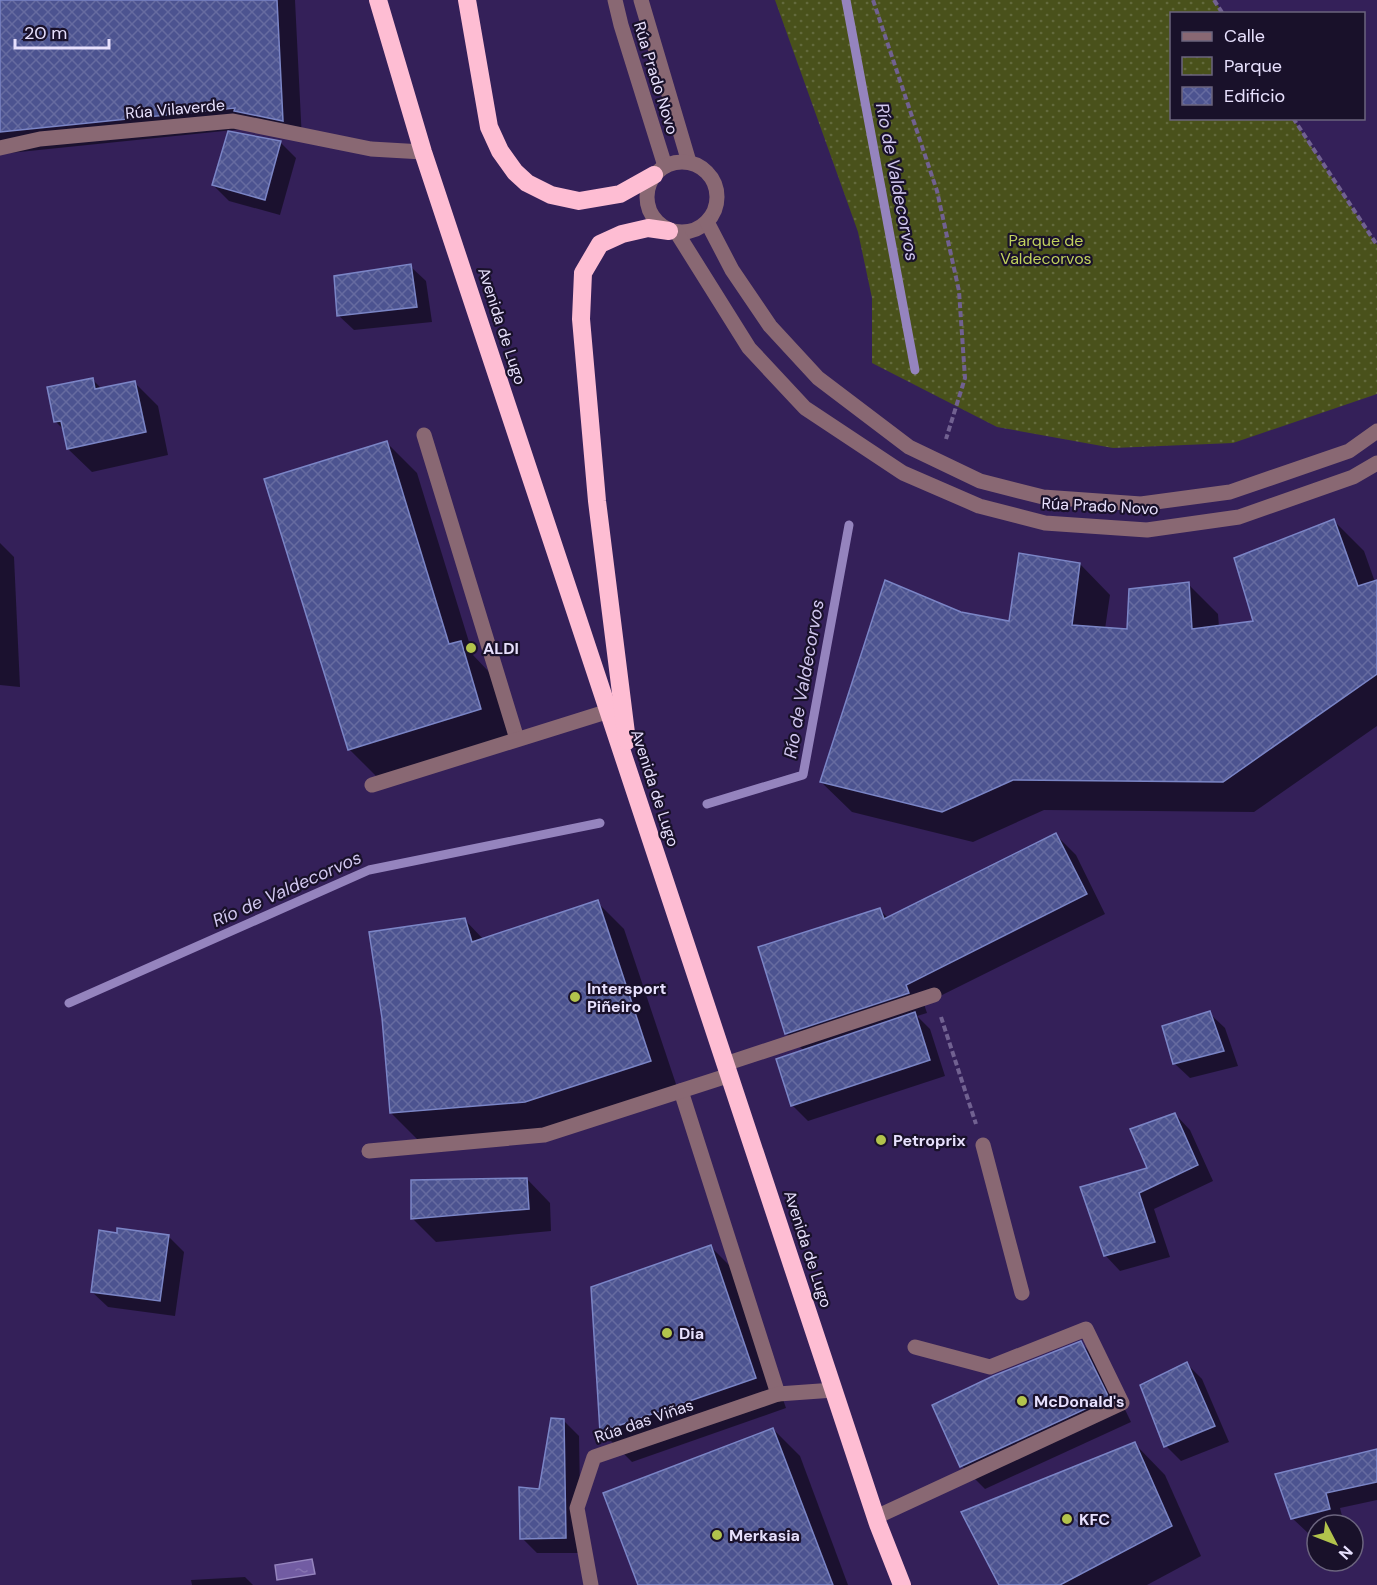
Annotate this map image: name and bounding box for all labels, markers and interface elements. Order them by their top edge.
scale bar [15,12,110,50]
legend [1170,12,1365,120]
street label: Rúa Prado Novo [629,19,683,137]
text: 20 m [24,21,67,45]
text: Calle [1224,24,1265,48]
text: Parque [1224,54,1282,78]
text: Edificio [1224,84,1285,108]
street label: Rúa Vilaverde [124,94,226,124]
water label: Río de Valdecorvos [870,101,924,263]
park label: Parque de Valdecorvos [1000,230,1092,269]
street label: Avenida de Lugo [473,265,531,387]
street label: Rúa Prado Novo [1041,492,1159,520]
water label: Río de Valdecorvos [778,598,830,760]
place label: ALDI [483,638,519,659]
marker: ALDI [464,641,478,655]
street label: Avenida de Lugo [626,727,684,849]
water label: Río de Valdecorvos [209,845,365,933]
place label: Intersport Piñeiro [587,978,666,1017]
marker: Intersport Piñeiro [568,990,582,1004]
place label: Petroprix [893,1130,966,1151]
marker: Petroprix [874,1133,888,1147]
street label: Avenida de Lugo [779,1188,837,1310]
place label: Dia [679,1323,704,1344]
marker: Dia [660,1326,674,1340]
place label: McDonald's [1034,1391,1125,1412]
street label: Rúa das Viñas [592,1394,696,1448]
marker: McDonald's [1015,1394,1029,1408]
place label: KFC [1079,1509,1110,1530]
marker: KFC [1060,1512,1074,1526]
north arrow [1305,1513,1365,1573]
place label: Merkasia [729,1525,800,1546]
marker: Merkasia [710,1528,724,1542]
text: N [1334,1541,1357,1564]

